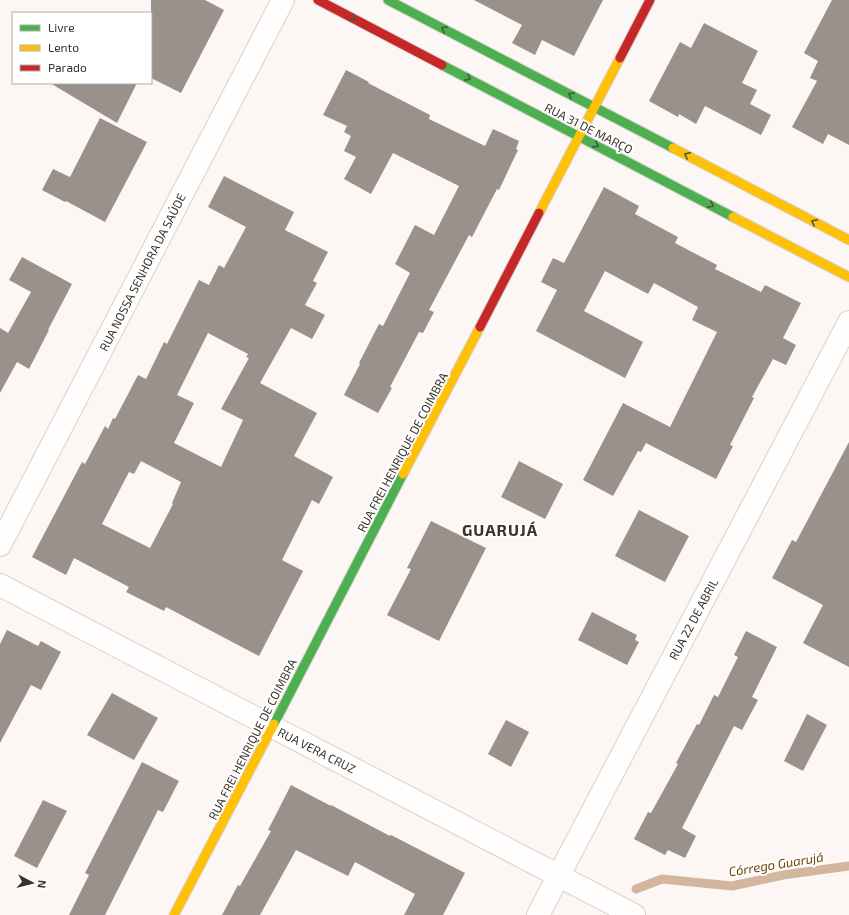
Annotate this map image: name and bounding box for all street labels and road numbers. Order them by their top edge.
street label: RUA 31 DE MARÇO [542,100,635,157]
street label: RUA NOSSA SENHORA DA SAÚDE [96,191,188,353]
street label: RUA FREI HENRIQUE DE COIMBRA [354,369,451,535]
street label: RUA 22 DE ABRIL [666,576,720,662]
street label: RUA FREI HENRIQUE DE COIMBRA [205,656,300,822]
street label: RUA VERA CRUZ [276,724,358,776]

